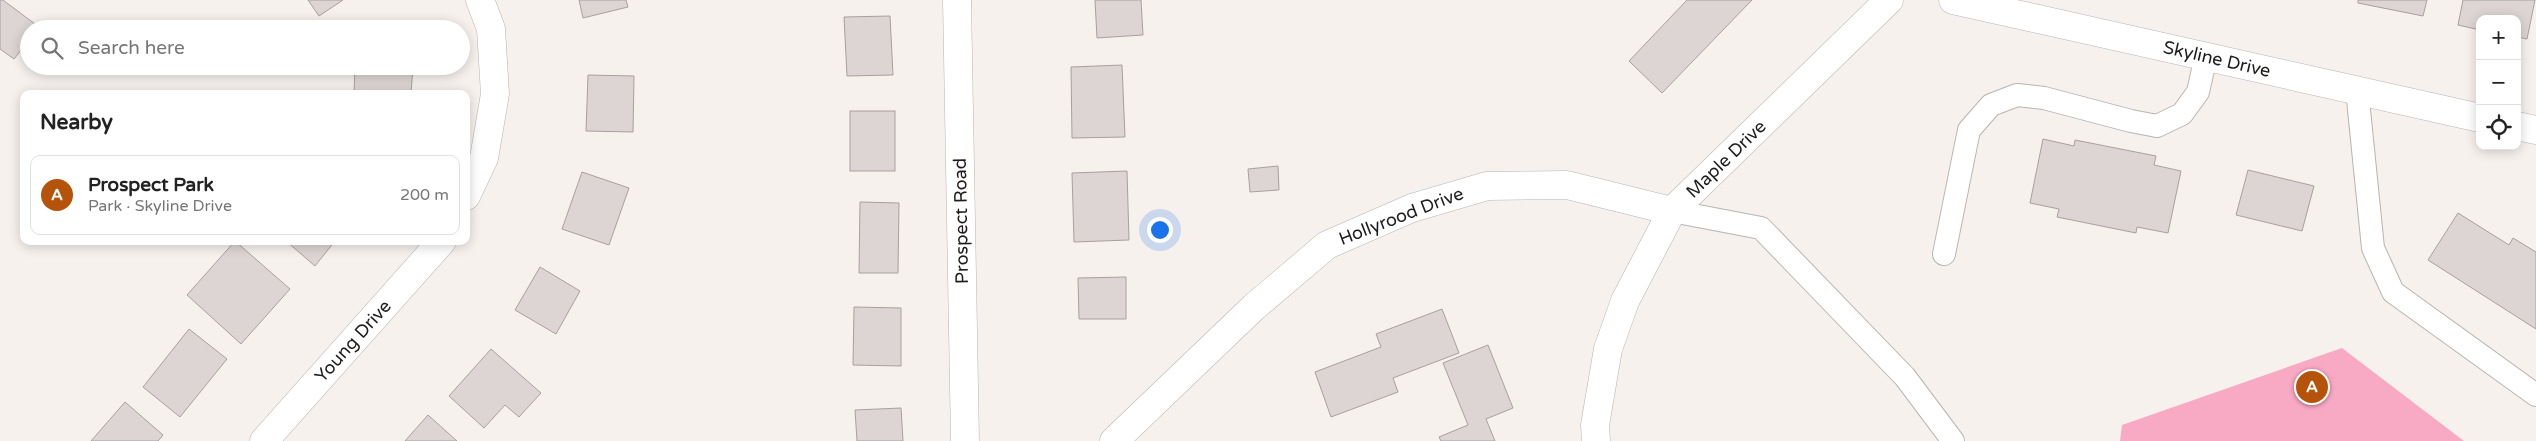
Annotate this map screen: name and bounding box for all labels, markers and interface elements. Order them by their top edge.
map controls [2476,15,2521,150]
button: + [2476,15,2521,60]
search box [20,20,470,75]
icon: search [38,34,66,62]
street label: Skyline Drive [2161,36,2273,82]
text: Search here [78,37,185,59]
button: − [2476,60,2521,105]
button: locate [2476,105,2521,150]
text: Nearby [40,110,113,135]
street label: Maple Drive [1681,115,1771,203]
street label: Prospect Road [949,158,973,284]
text: Prospect Park [88,174,214,196]
street label: Hollyrood Drive [1336,182,1466,250]
text: A [51,185,63,205]
text: 200 m [400,185,449,205]
text: Park · Skyline Drive [88,196,232,216]
your location [1147,217,1173,243]
street label: Young Drive [310,295,396,387]
pin: A [2296,368,2328,406]

